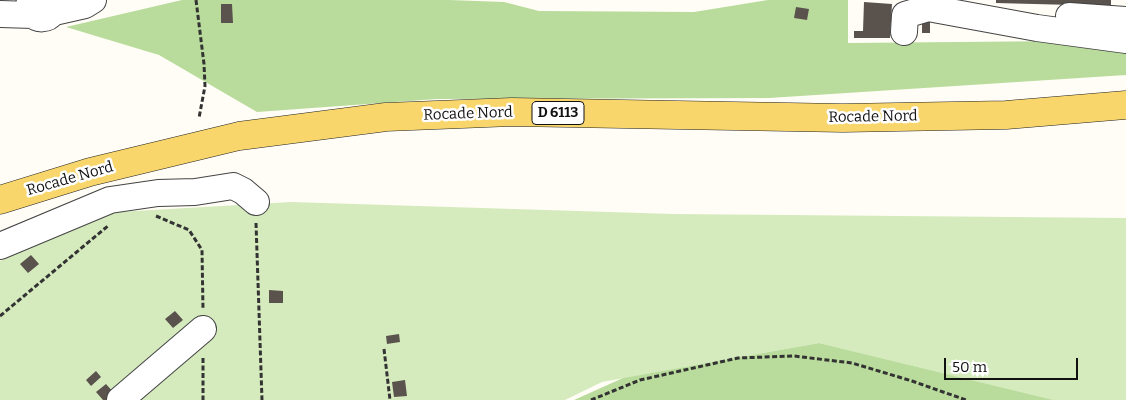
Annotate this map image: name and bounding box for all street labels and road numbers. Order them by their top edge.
road number: D 6113 [532,102,584,125]
street label: Rocade Nord [423,103,513,125]
street label: Rocade Nord [828,107,918,127]
street label: Rocade Nord [25,158,115,200]

